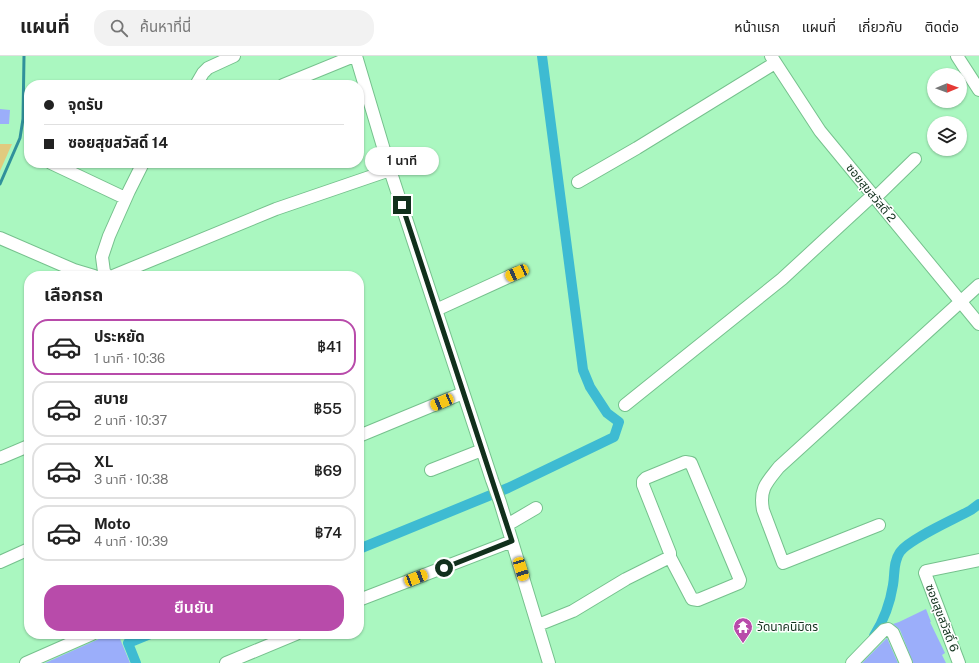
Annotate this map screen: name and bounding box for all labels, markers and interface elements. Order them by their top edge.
search box [94,10,374,46]
text: แผนที่ [20,15,70,37]
icon: search [108,17,130,39]
text: ค้นหาที่นี่ [140,18,191,35]
text: หน้าแรก [734,19,780,35]
text: แผนที่ [802,19,836,35]
text: เกี่ยวกับ [858,19,903,35]
text: ติดต่อ [925,19,959,35]
north arrow [927,68,967,108]
map controls [927,68,967,156]
text: จุดรับ [68,96,103,113]
button: layers [927,116,967,156]
text: ซอยสุขสวัสดิ์ 14 [68,134,168,151]
callout: 1 นาที [365,147,439,175]
text: 1 นาที [387,153,417,168]
street label: ซอยสุขสวัสดิ์ 2 [843,161,899,225]
route end [393,196,411,214]
car [504,263,530,283]
text: เลือกรถ [44,284,103,305]
text: ประหยัด [94,328,145,345]
icon: car [46,329,82,365]
text: ฿41 [317,338,342,355]
text: 1 นาที · 10:36 [94,351,165,366]
text: สบาย [94,390,128,407]
icon: car [46,391,82,427]
car [429,392,455,412]
text: ฿55 [314,400,342,417]
text: 2 นาที · 10:37 [94,413,167,428]
icon: car [46,453,82,489]
text: XL [94,453,113,470]
text: ฿69 [314,462,342,479]
text: 3 นาที · 10:38 [94,472,168,487]
icon: car [46,515,82,551]
text: Moto [94,515,131,532]
text: ฿74 [315,524,342,541]
text: 4 นาที · 10:39 [94,534,168,549]
car [512,556,530,582]
route start [435,559,453,577]
car [403,568,429,588]
street label: ซอยสุขสวัสดิ์ 6 [923,582,962,654]
button: ยืนยัน [44,585,344,631]
temple icon: วัดนาคนิมิตร [732,616,754,644]
place label: วัดนาคนิมิตร [757,620,818,634]

